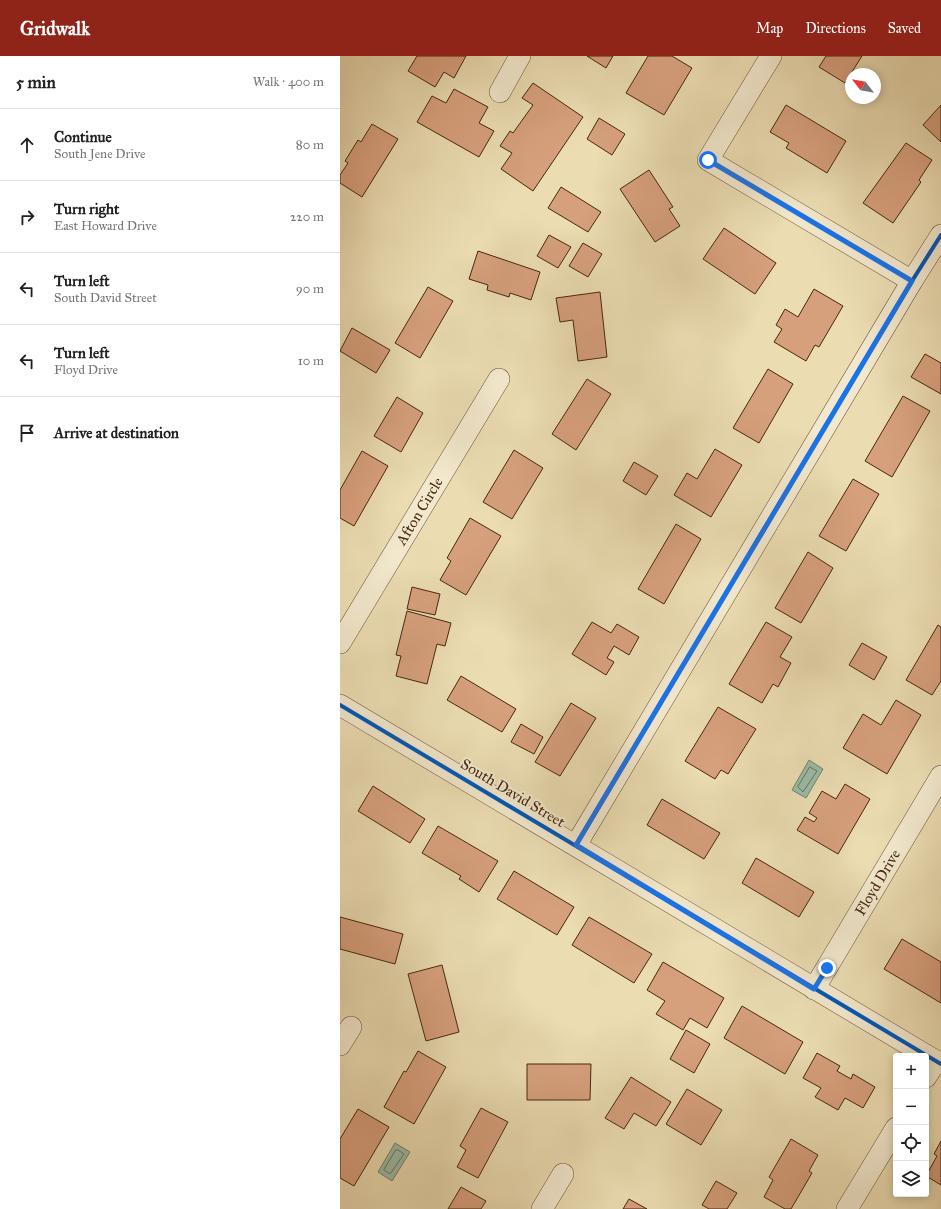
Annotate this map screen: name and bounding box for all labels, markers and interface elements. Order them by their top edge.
text: Gridwalk [20,17,90,40]
text: Map [756,20,783,37]
text: Directions [805,20,866,37]
text: Saved [888,20,921,37]
north arrow [845,68,881,104]
text: 5 min [16,72,56,93]
text: Walk · 400 m [253,74,324,90]
text: Continue [54,128,112,146]
icon: ahead [16,134,38,156]
text: 80 m [296,137,324,153]
text: South Jene Drive [54,146,145,162]
route start [699,151,717,169]
text: Turn right [54,200,119,218]
icon: right [16,206,38,228]
text: 220 m [290,209,324,225]
text: East Howard Drive [54,218,157,234]
text: Turn left [54,272,110,290]
icon: left [16,278,38,300]
text: 90 m [296,281,324,297]
text: South David Street [54,290,157,306]
text: Turn left [54,344,110,362]
icon: left [16,350,38,372]
text: 10 m [298,353,324,369]
text: Floyd Drive [54,362,118,378]
icon: arrive [16,422,38,444]
text: Arrive at destination [54,424,179,442]
street label: Afton Circle [392,474,447,549]
street label: South David Street [458,755,569,832]
street label: Floyd Drive [851,846,904,919]
route end [818,959,836,977]
map controls [893,1053,929,1197]
button: + [893,1053,929,1089]
button: − [893,1089,929,1125]
button: locate [893,1125,929,1161]
button: layers [893,1161,929,1197]

